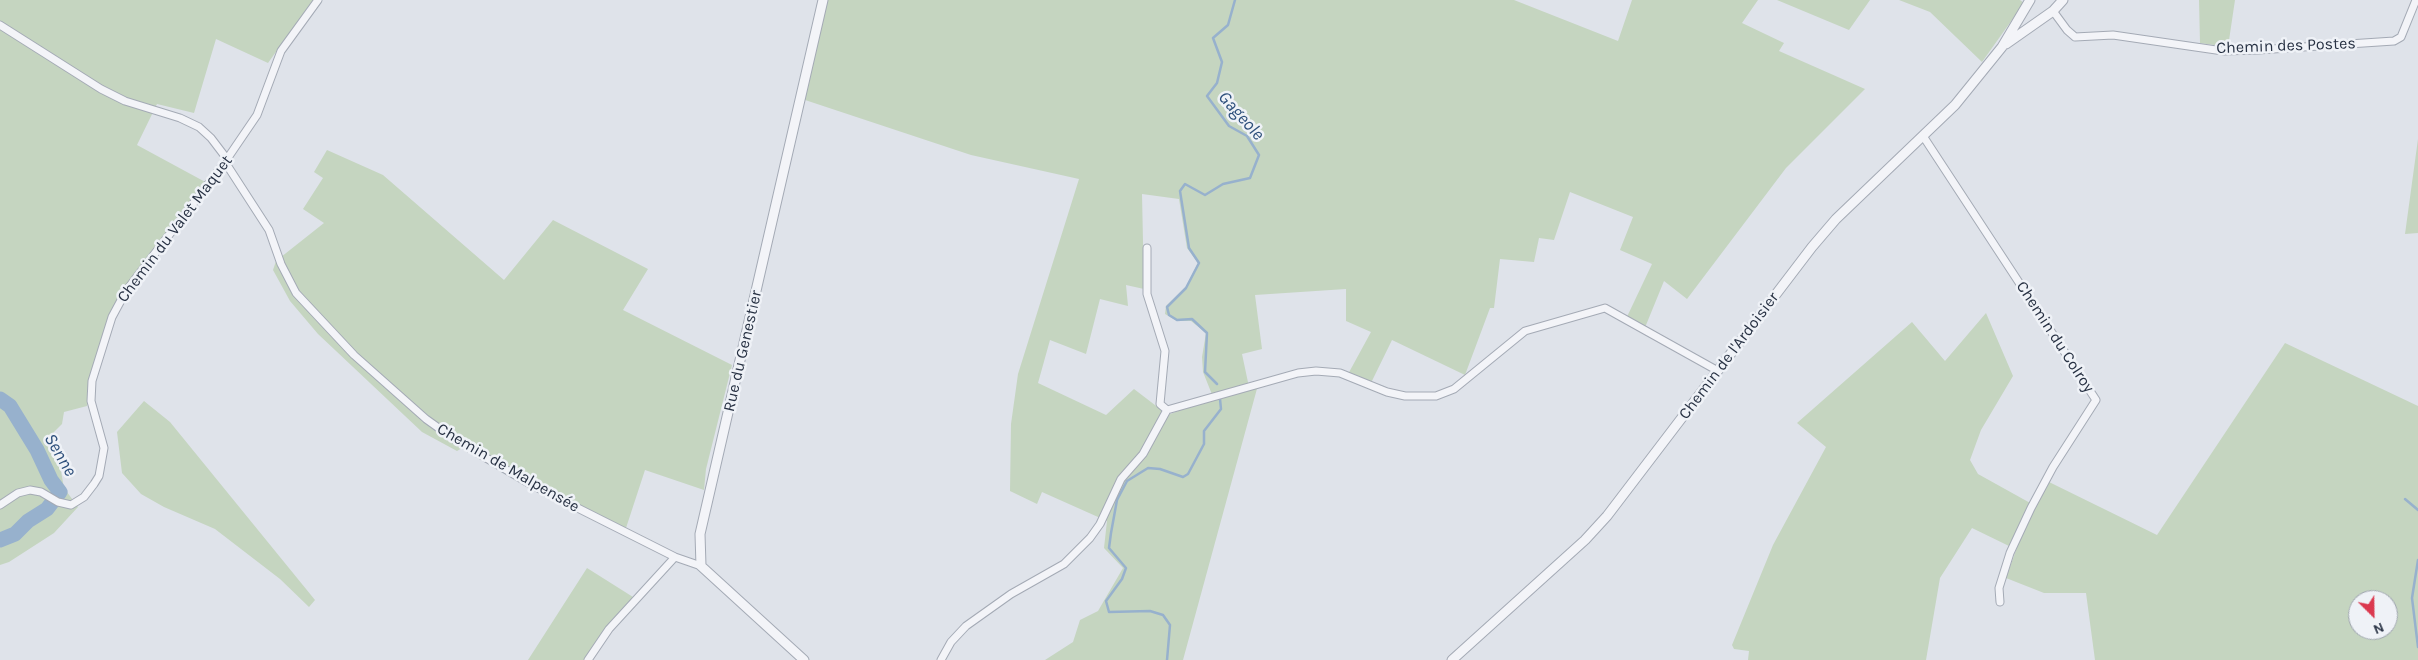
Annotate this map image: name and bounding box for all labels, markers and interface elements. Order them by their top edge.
street label: Chemin des Postes [2216,34,2356,58]
water label: Gageole [1213,87,1269,145]
street label: Chemin du Valet Maquet [113,152,237,306]
street label: Chemin du Colroy [2012,278,2098,396]
street label: Rue du Genestier [720,288,766,414]
street label: Chemin de l'Ardoisier [1675,289,1783,423]
street label: Chemin de Malpensée [433,419,583,517]
water label: Senne [39,430,81,480]
north arrow [2348,590,2398,640]
text: N [2371,619,2387,638]

